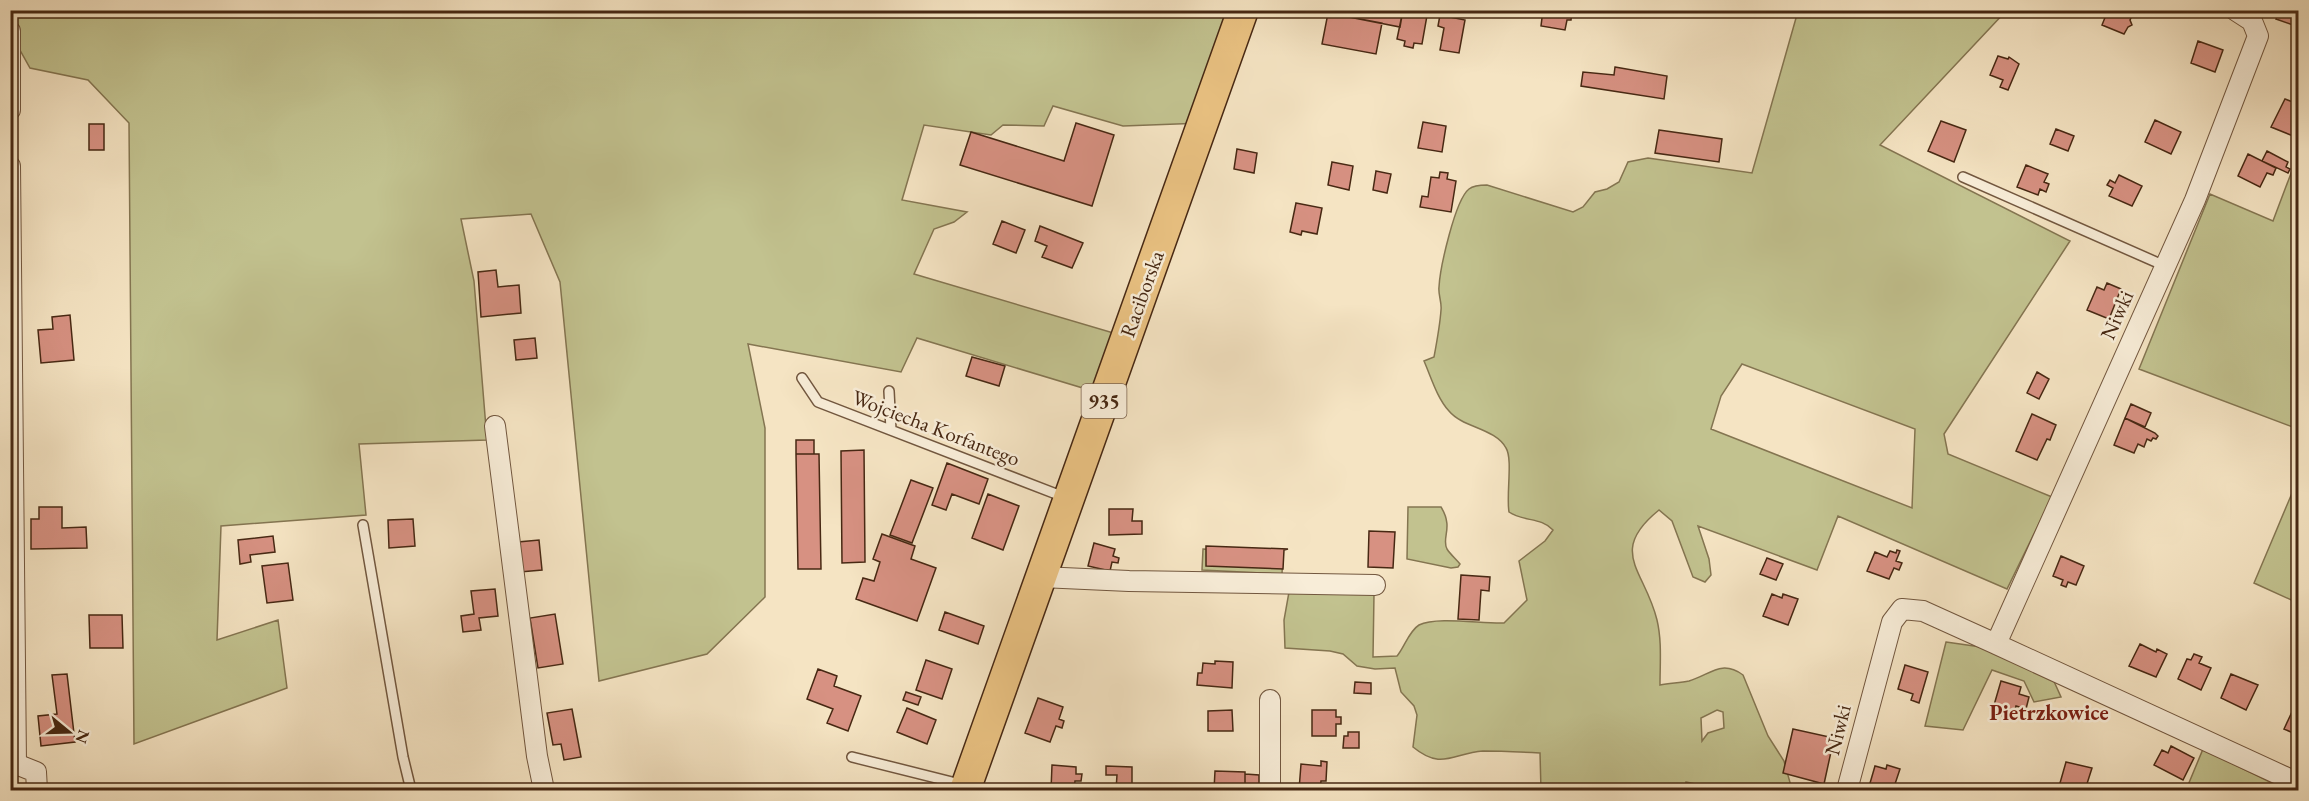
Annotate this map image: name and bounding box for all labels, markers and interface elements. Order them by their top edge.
street label: Raciborska [1113,246,1170,341]
street label: Niwki [2094,286,2139,344]
street label: Wojciecha Korfantego [848,383,1024,472]
road number: 935 [1082,384,1126,418]
district label: Pietrzkowice [1989,698,2109,727]
north arrow [39,702,99,762]
street label: Niwki [1818,702,1857,758]
text: N [71,727,95,746]

